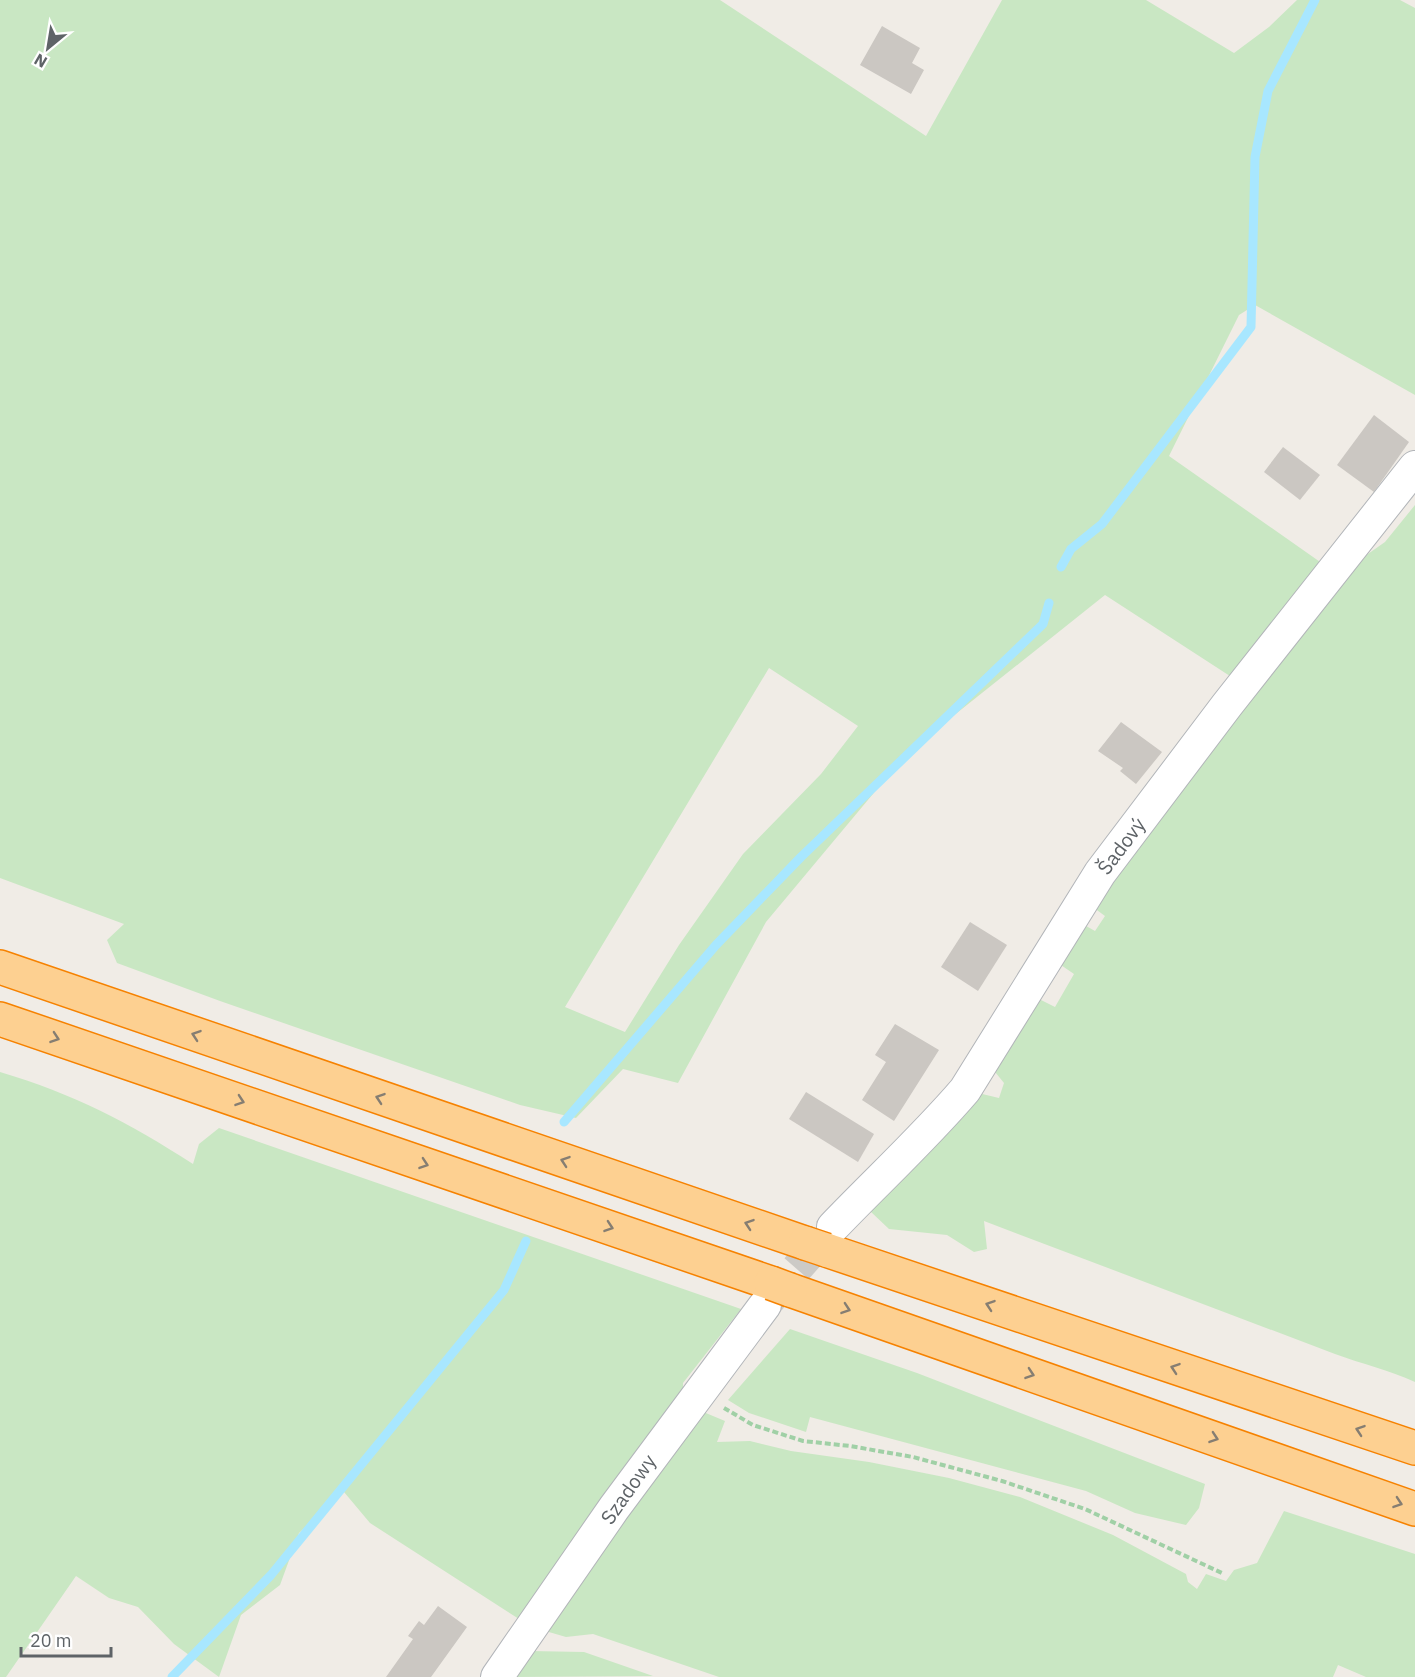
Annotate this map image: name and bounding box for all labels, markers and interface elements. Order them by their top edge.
north arrow [18,18,78,78]
text: N [30,49,51,73]
street label: Šadový [1091,812,1151,880]
one-way arrow [191,1029,202,1042]
one-way arrow [49,1030,60,1043]
one-way arrow [376,1092,386,1105]
one-way arrow [234,1094,245,1106]
one-way arrow [560,1155,571,1168]
one-way arrow [418,1157,429,1169]
one-way arrow [744,1219,755,1231]
one-way arrow [603,1220,614,1233]
one-way arrow [985,1300,996,1313]
one-way arrow [840,1302,850,1315]
one-way arrow [1170,1362,1181,1375]
one-way arrow [1024,1366,1034,1379]
one-way arrow [1355,1424,1366,1437]
one-way arrow [1208,1431,1218,1444]
street label: Szadowy [594,1449,662,1529]
one-way arrow [1392,1495,1402,1508]
scale bar [21,1620,111,1658]
text: 20 m [30,1629,72,1652]

